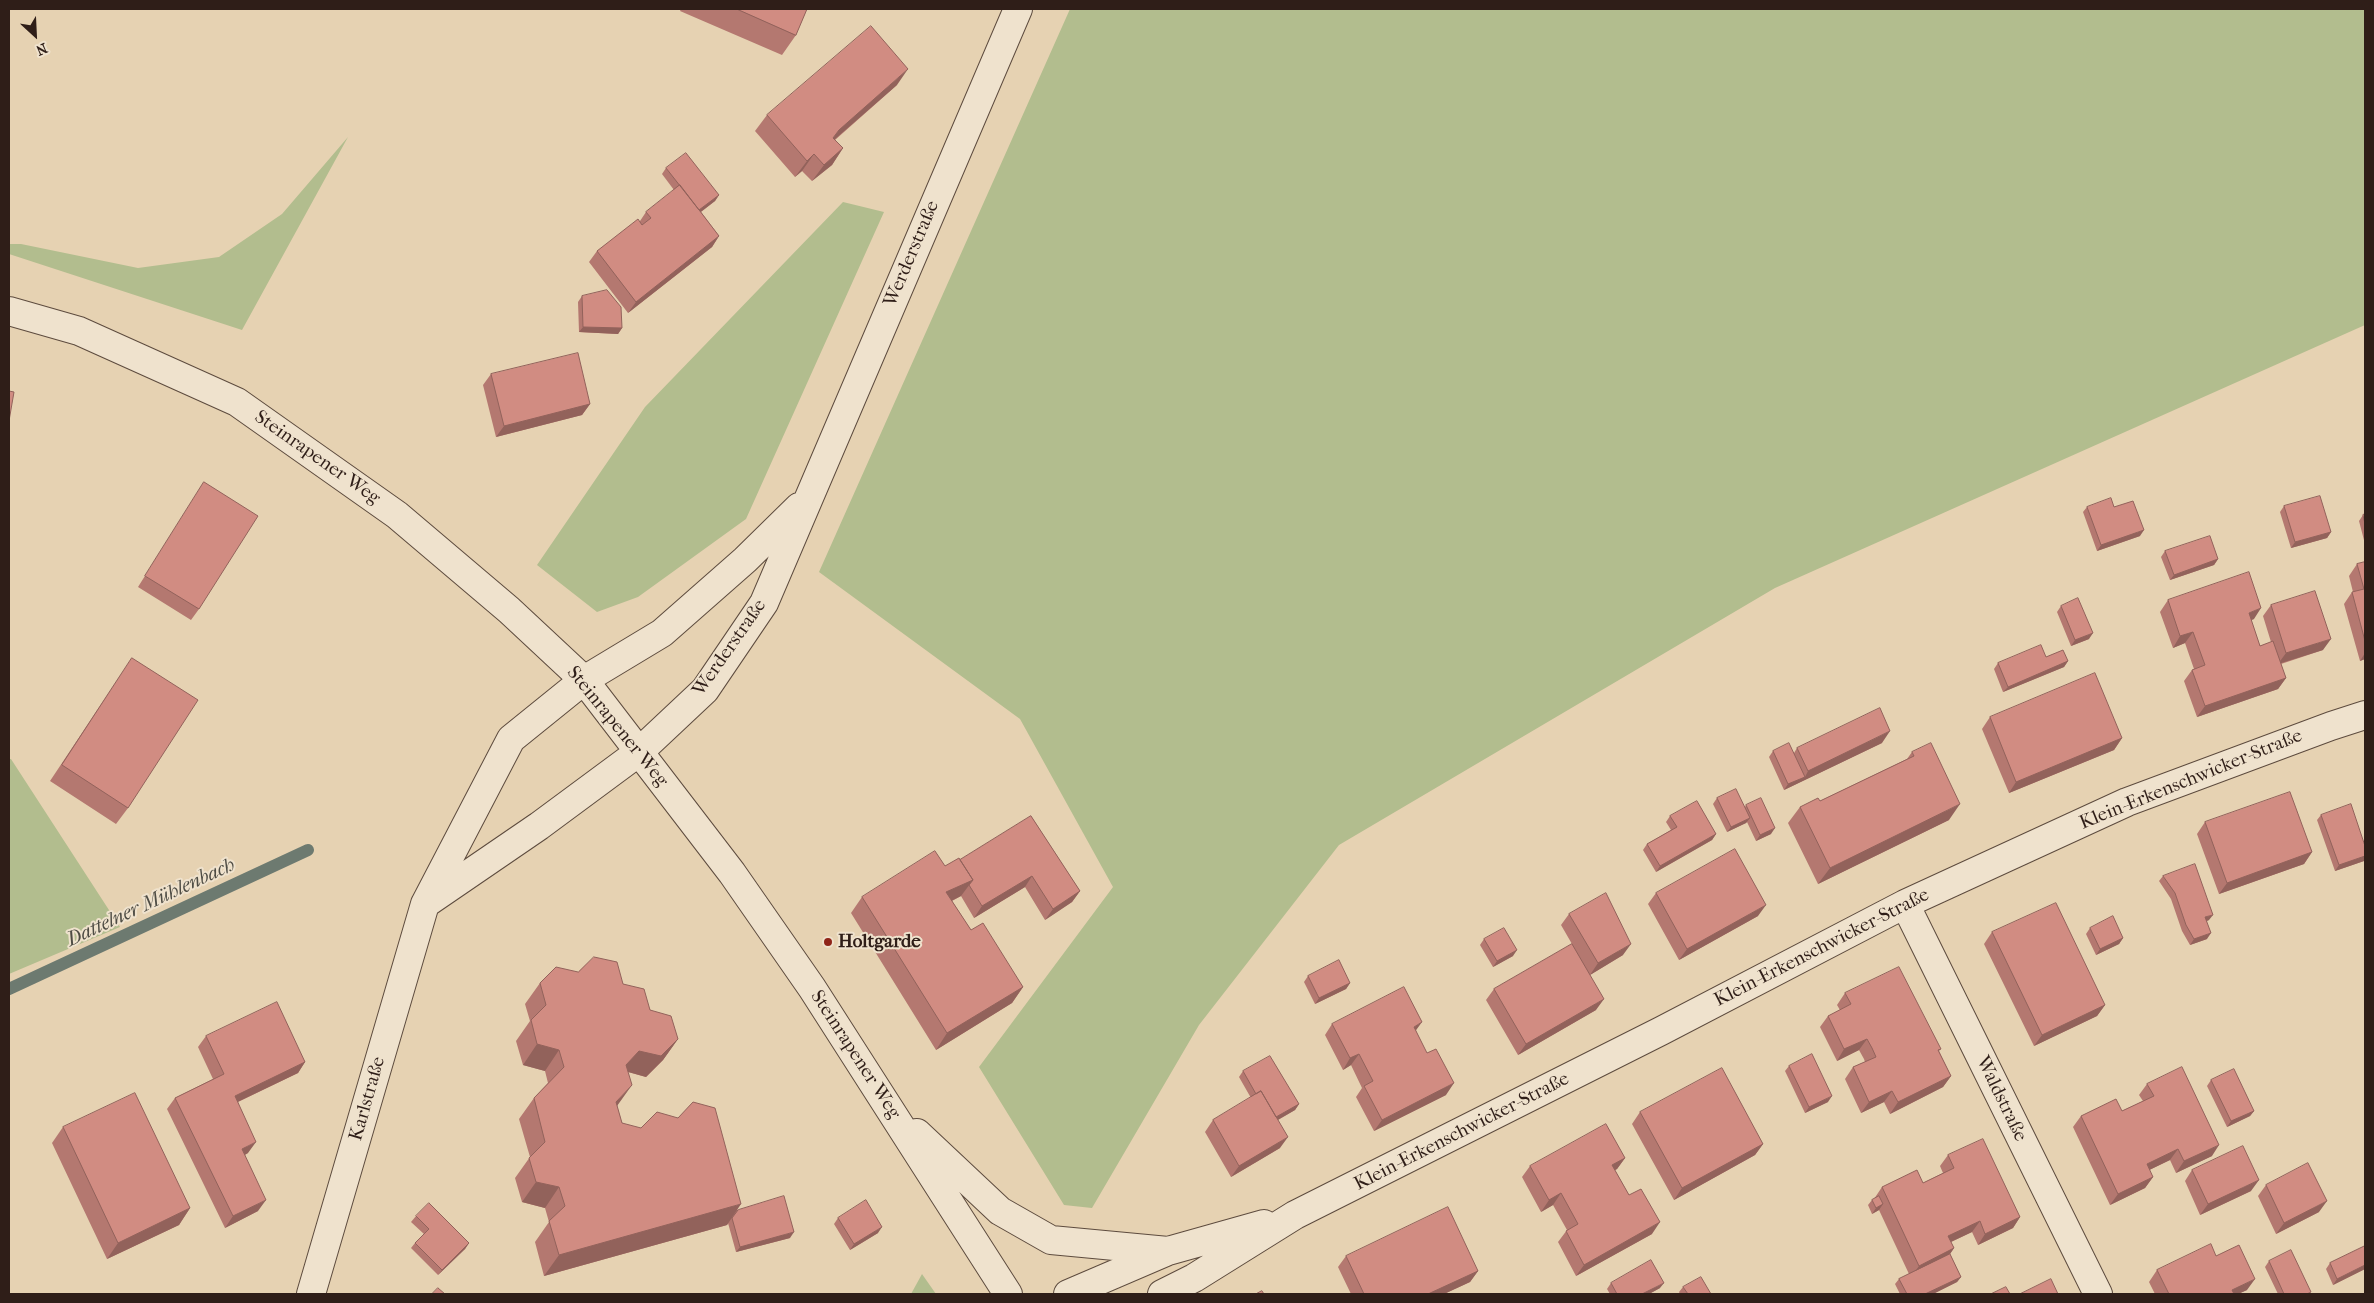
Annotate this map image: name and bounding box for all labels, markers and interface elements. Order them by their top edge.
north arrow [10,10,60,60]
text: N [33,39,50,59]
street label: Werderstraße [879,198,945,310]
street label: Steinrapener Weg [250,406,384,510]
street label: Werderstraße [688,595,772,701]
street label: Steinrapener Weg [561,662,673,792]
street label: Klein-Erkenschwicker-Straße [2076,725,2306,835]
water label: Dattelner Mühlenbach [63,853,239,953]
street label: Klein-Erkenschwicker-Straße [1711,884,1933,1012]
place label: Holtgarde [838,931,921,953]
marker: Holtgarde [822,936,834,948]
street label: Steinrapener Weg [805,986,905,1124]
street label: Waldstraße [1971,1053,2031,1145]
street label: Karlstraße [345,1054,391,1144]
street label: Klein-Erkenschwicker-Straße [1351,1068,1573,1196]

